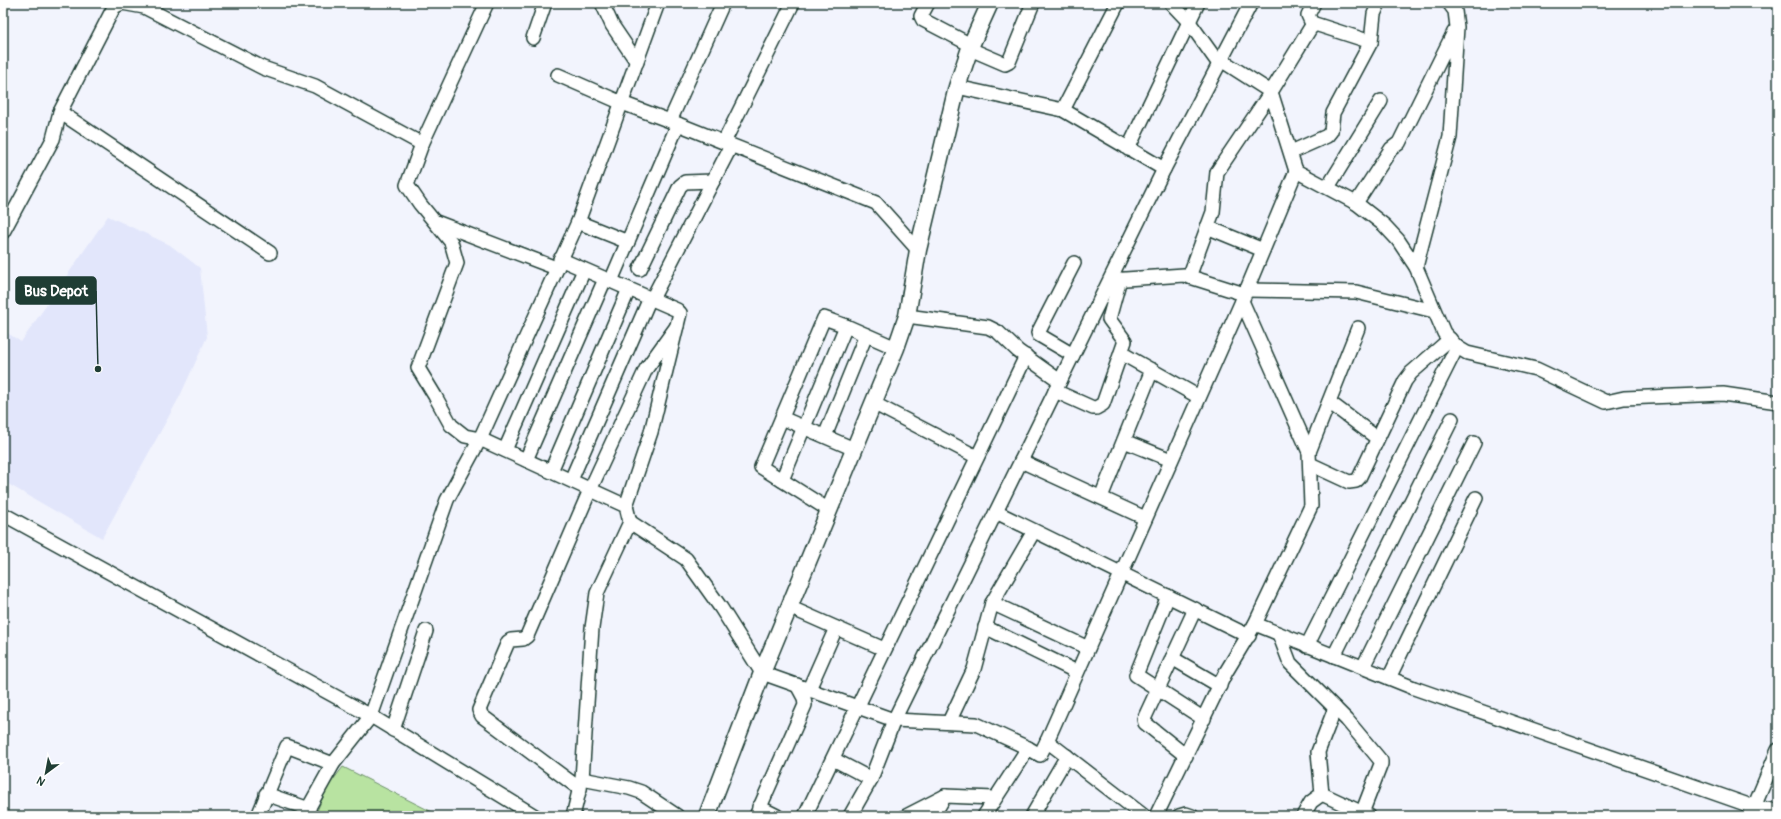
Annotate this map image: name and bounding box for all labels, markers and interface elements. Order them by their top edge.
callout: Bus Depot [16,277,96,304]
text: Bus Depot [24,282,89,301]
north arrow [26,753,66,793]
text: N [34,773,48,789]

